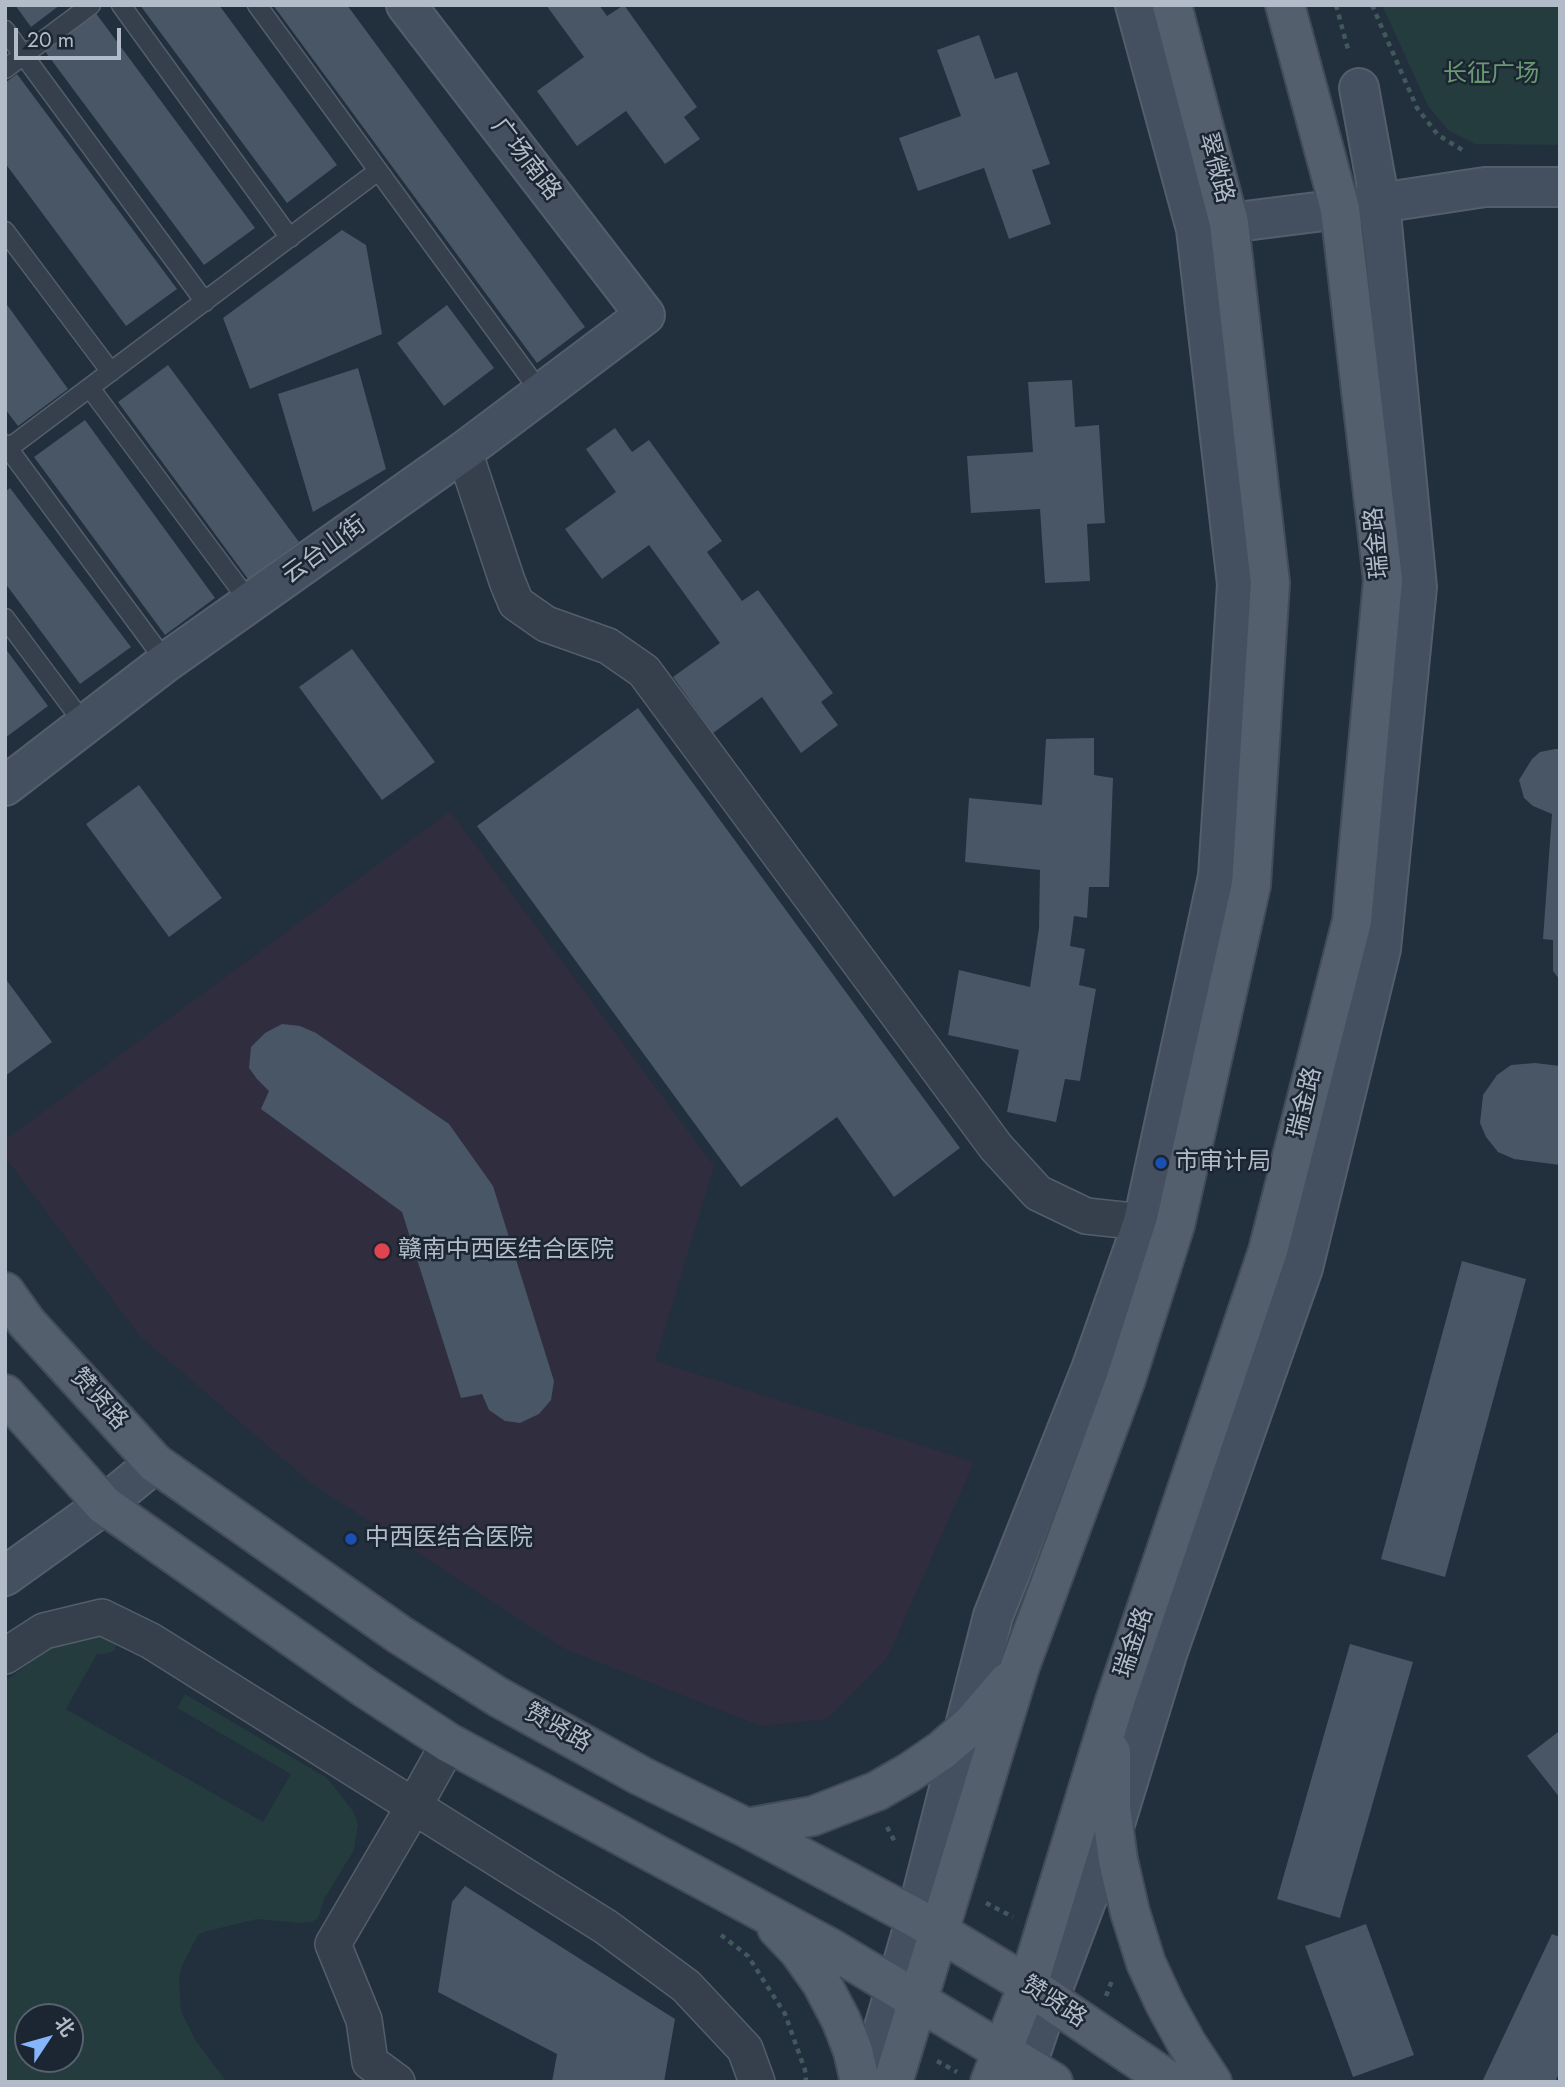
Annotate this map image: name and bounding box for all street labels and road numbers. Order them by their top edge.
street label: 广场南路 [484,113,566,207]
street label: 翠微路 [1192,129,1238,207]
street label: 瑞金路 [1361,506,1395,580]
street label: 云台山街 [278,511,372,591]
street label: 瑞金路 [1283,1065,1329,1141]
street label: 赞贤路 [63,1364,133,1436]
street label: 瑞金路 [1110,1604,1160,1682]
street label: 赞贤路 [519,1699,595,1759]
street label: 赞贤路 [1015,1971,1091,2035]

